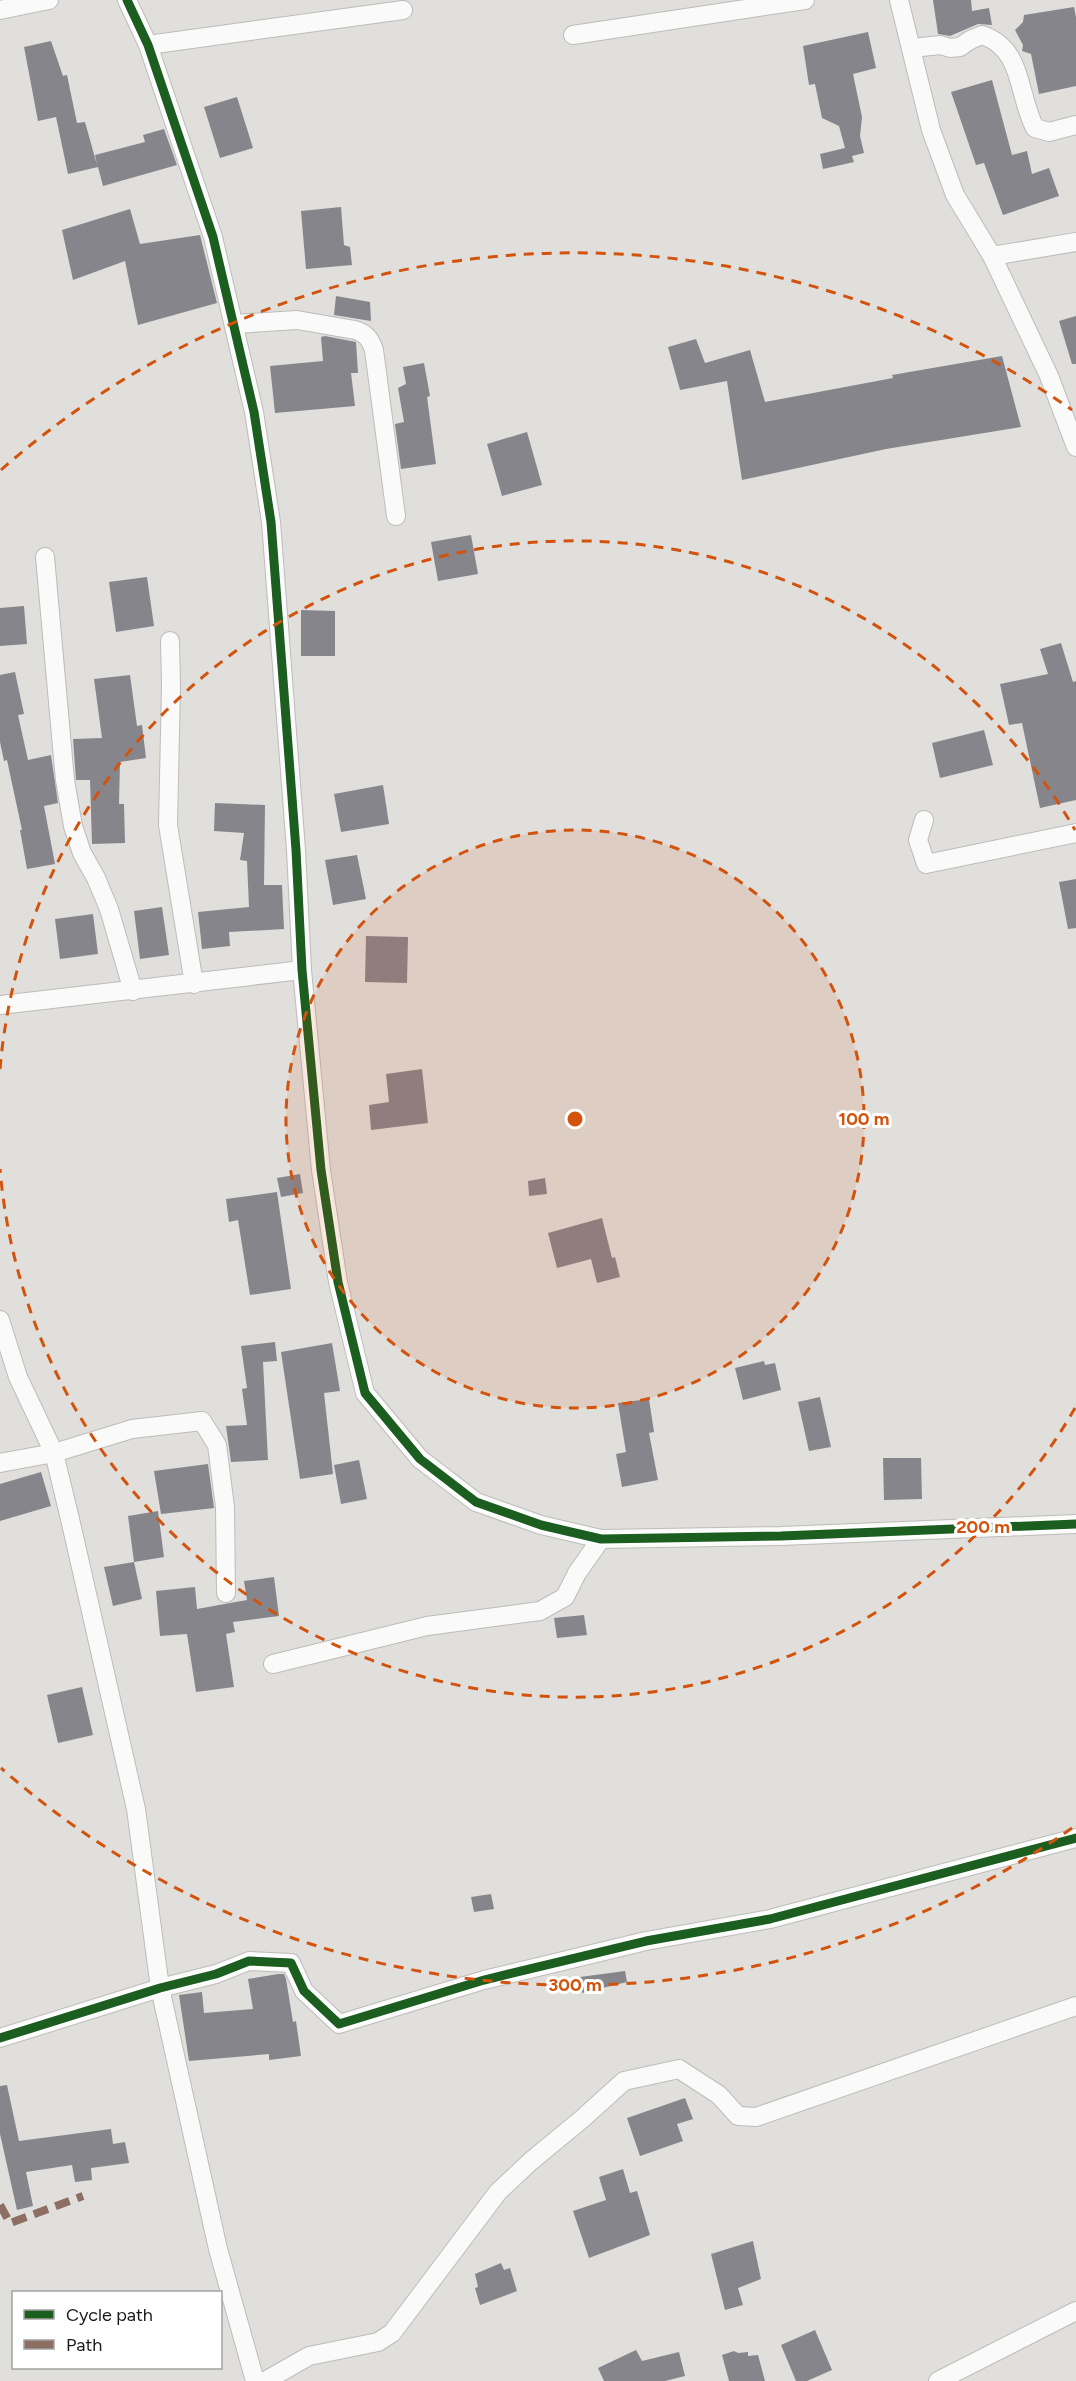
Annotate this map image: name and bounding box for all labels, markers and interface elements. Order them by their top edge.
text: 100 m [839,1108,889,1130]
centre of rings [565,1109,585,1129]
text: 200 m [956,1516,1010,1538]
text: 300 m [548,1974,602,1996]
legend [12,2291,222,2369]
text: Cycle path [66,2304,153,2326]
text: Path [66,2334,102,2356]

